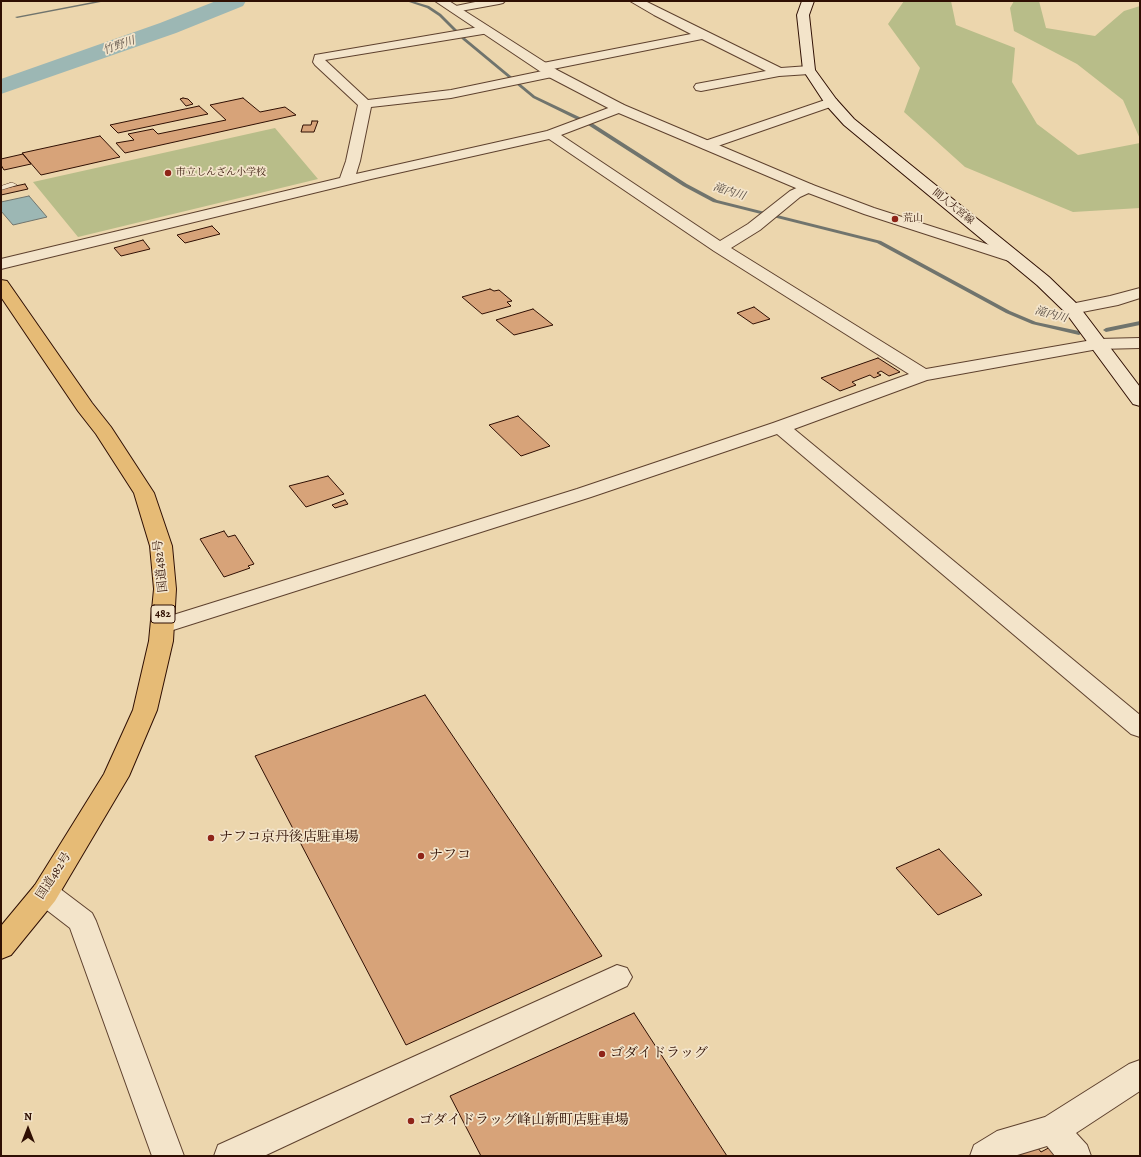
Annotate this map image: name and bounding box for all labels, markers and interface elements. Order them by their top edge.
water label: 竹野川 [101,34,137,58]
place label: 市立しんざん小学校 [176,167,266,179]
marker: 市立しんざん小学校 [163,168,173,178]
water label: 滝内川 [711,181,747,203]
street label: 間人大宮線 [930,187,976,227]
place label: 荒山 [903,213,923,225]
marker: 荒山 [890,214,900,224]
water label: 滝内川 [1033,304,1069,326]
street label: 国道482号 [151,539,171,593]
road number: 482 [151,605,175,623]
place label: ナフコ京丹後店駐車場 [219,830,359,846]
marker: ナフコ京丹後店駐車場 [206,833,216,843]
place label: ナフコ [429,848,471,864]
street label: 国道482号 [34,850,74,902]
marker: ナフコ [416,851,426,861]
place label: ゴダイドラッグ [610,1046,708,1062]
marker: ゴダイドラッグ [597,1049,607,1059]
north arrow [8,1109,48,1149]
text: N [24,1109,32,1124]
place label: ゴダイドラッグ峰山新町店駐車場 [419,1113,629,1129]
marker: ゴダイドラッグ峰山新町店駐車場 [406,1116,416,1126]

